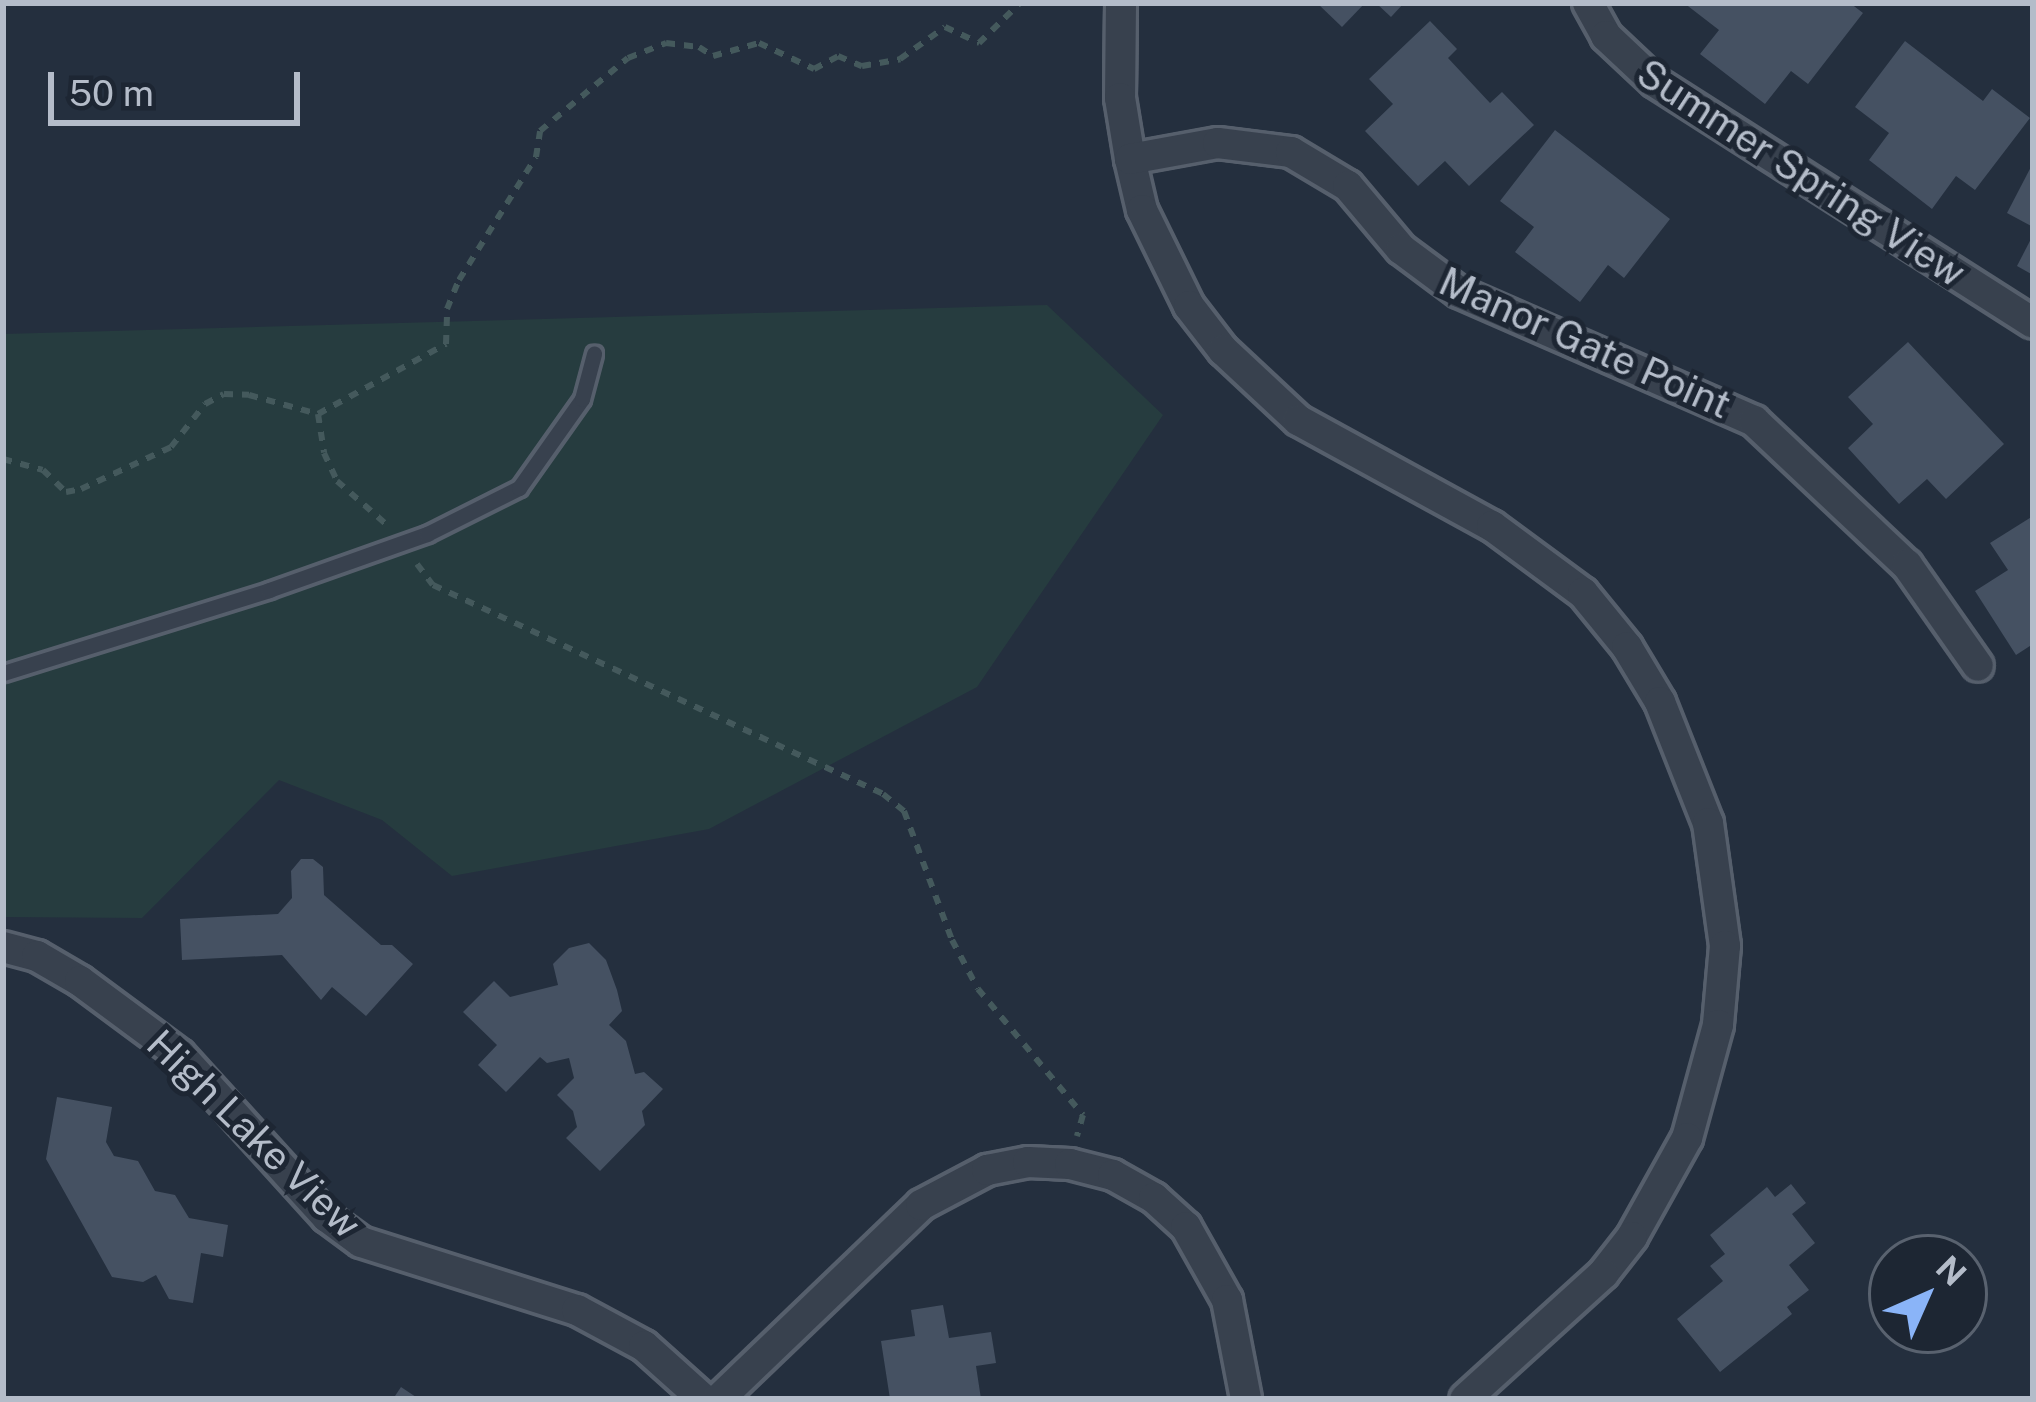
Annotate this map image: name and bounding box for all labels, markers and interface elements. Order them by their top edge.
scale bar [54,48,306,122]
street label: Summer Spring View [1628,49,1974,297]
text: 50 m [69,72,154,114]
street label: Manor Gate Point [1432,258,1738,428]
street label: High Lake View [137,1020,371,1248]
north arrow [1868,1234,1988,1354]
text: N [1929,1248,1974,1293]

